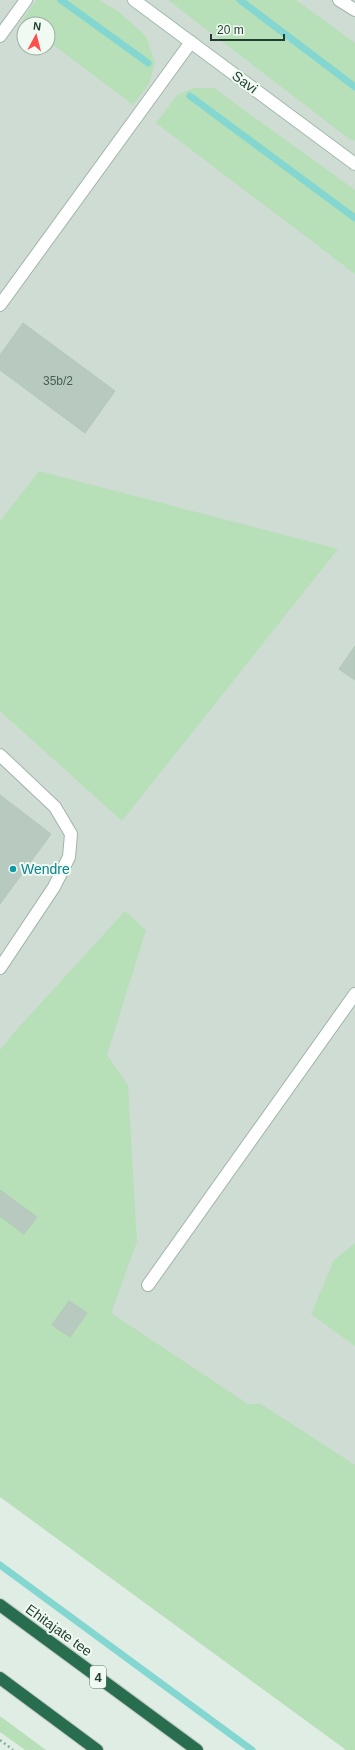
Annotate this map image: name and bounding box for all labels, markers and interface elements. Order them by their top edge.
north arrow [16,16,56,56]
scale bar [211,16,284,42]
text: N [33,20,42,33]
text: 20 m [217,23,244,37]
street label: Savi [229,67,261,97]
house number: 35b/2 [43,374,73,388]
place label: Wendre [21,861,70,877]
marker: Wendre [8,864,18,874]
street label: Ehitajate tee [23,1601,95,1659]
road number: 4 [90,1666,106,1688]

